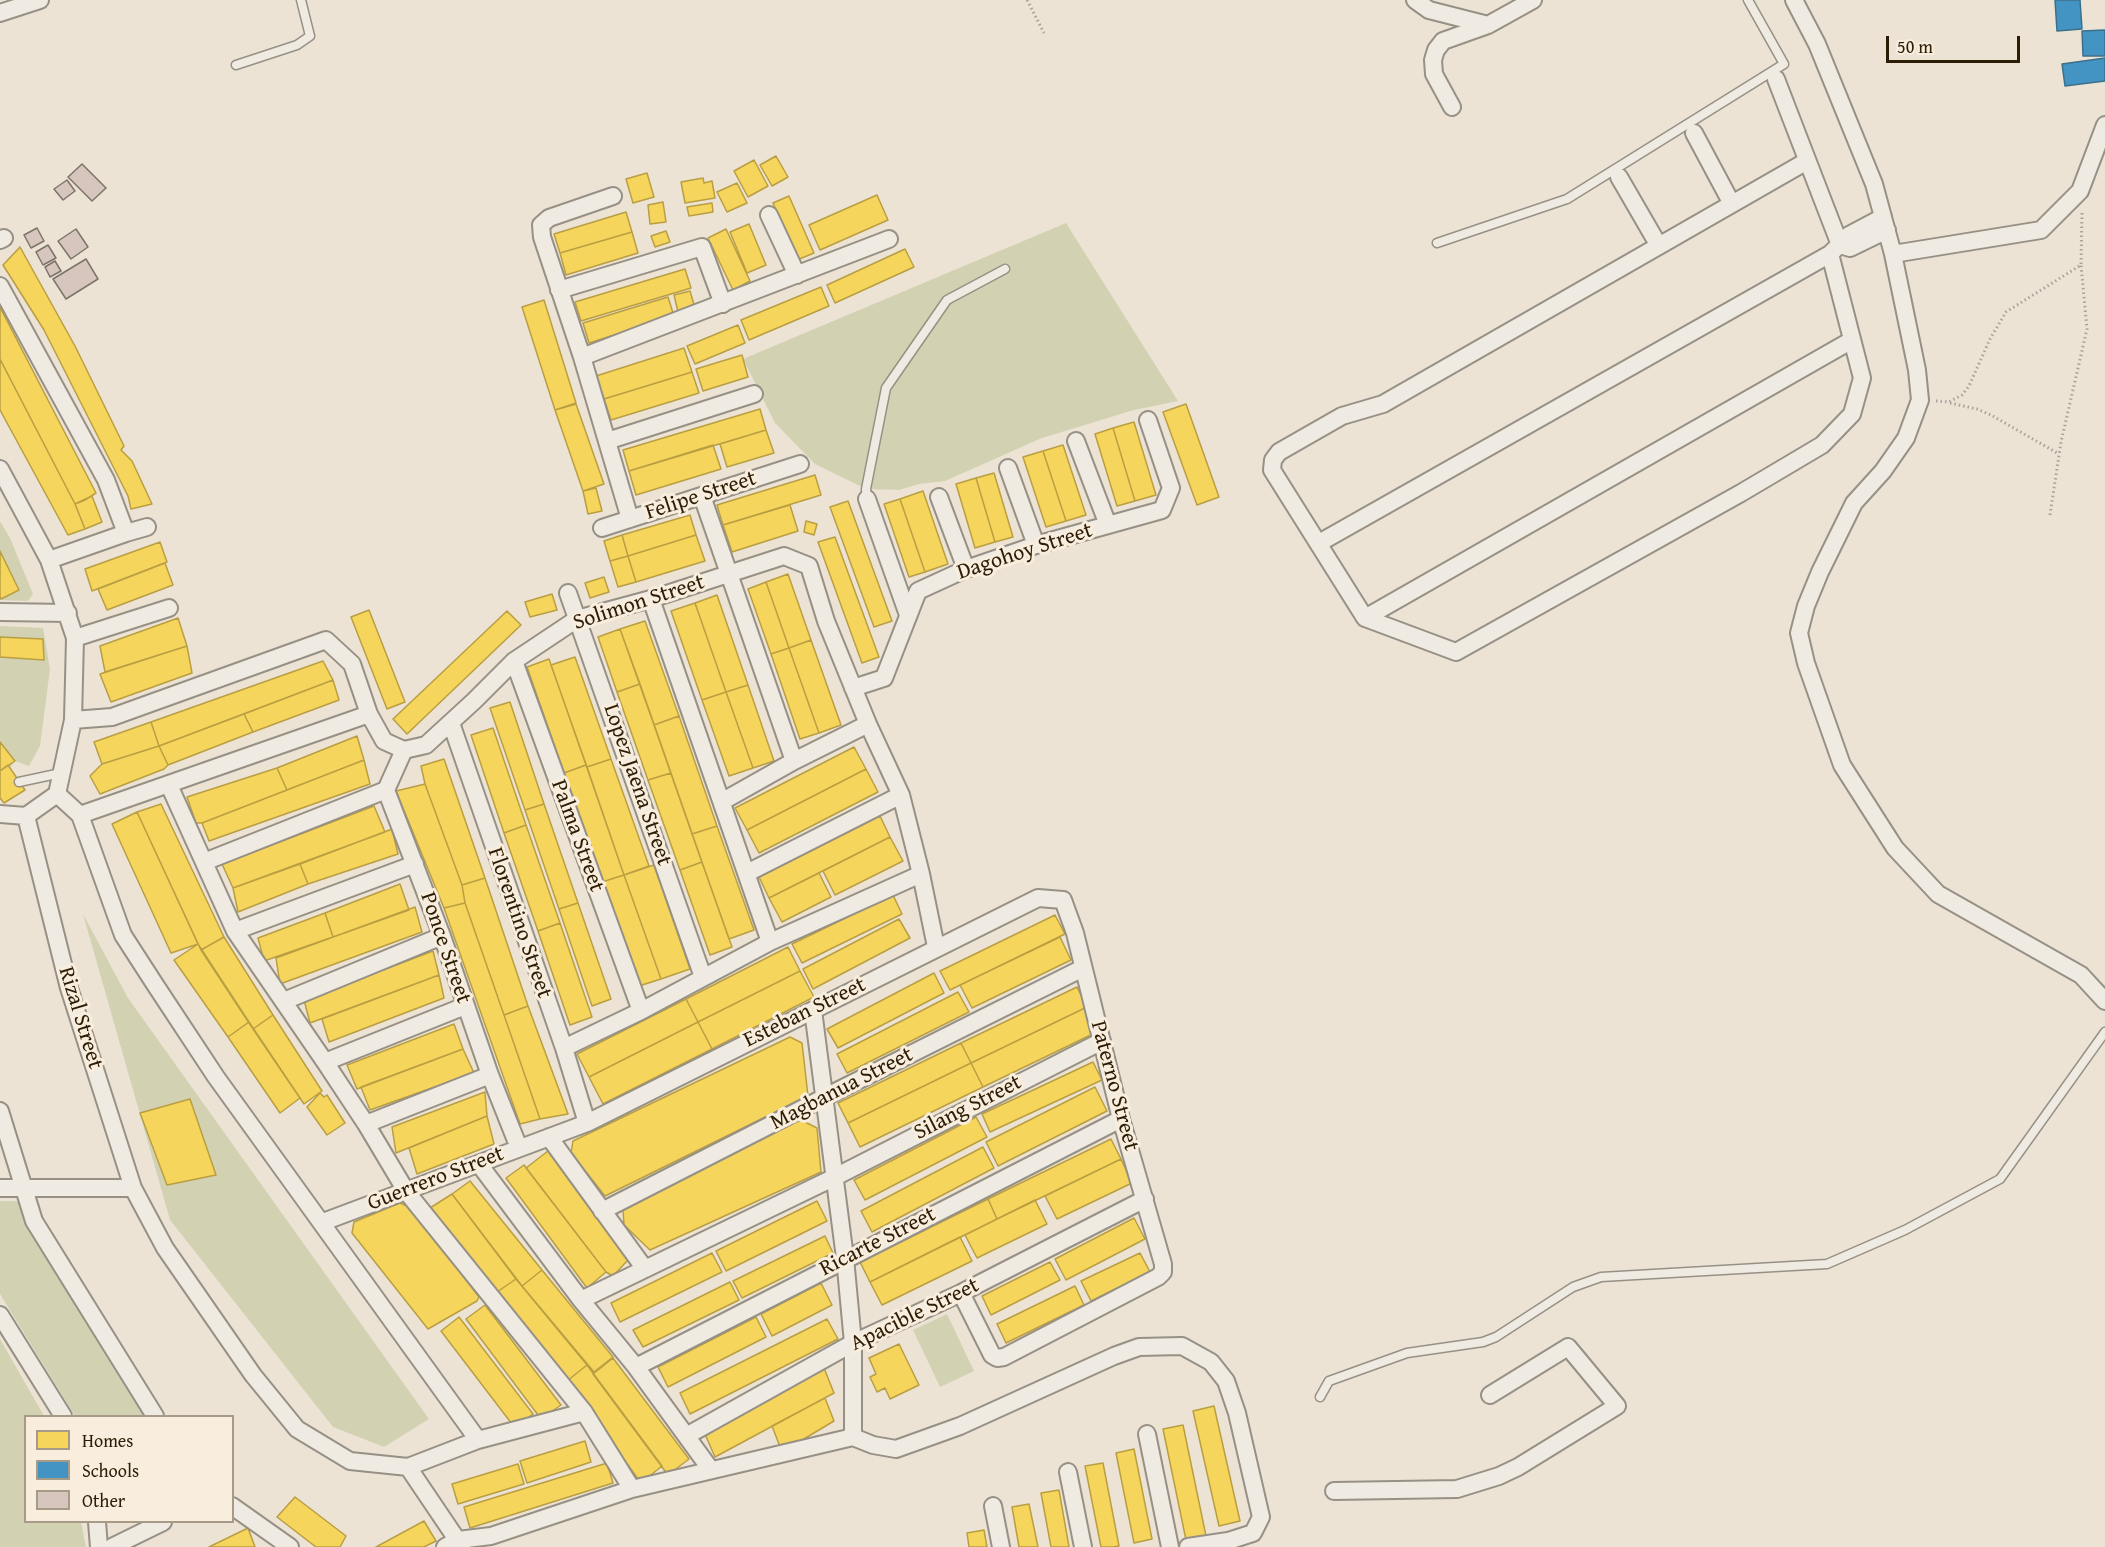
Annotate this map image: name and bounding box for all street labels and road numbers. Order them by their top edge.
street label: Felipe Street [642,466,760,526]
street label: Dagohoy Street [954,518,1096,586]
street label: Solimon Street [570,569,708,637]
street label: Lopez Jaena Street [597,701,677,869]
street label: Palma Street [545,776,609,896]
street label: Florentino Street [481,844,557,1002]
street label: Ponce Street [414,889,476,1007]
street label: Rizal Street [52,964,108,1072]
street label: Esteban Street [740,972,870,1054]
street label: Paterno Street [1084,1018,1144,1154]
street label: Magbanua Street [766,1042,918,1136]
street label: Silang Street [910,1070,1026,1146]
street label: Guerrero Street [364,1141,508,1217]
street label: Ricarte Street [816,1201,940,1283]
street label: Apacible Street [846,1272,984,1358]

